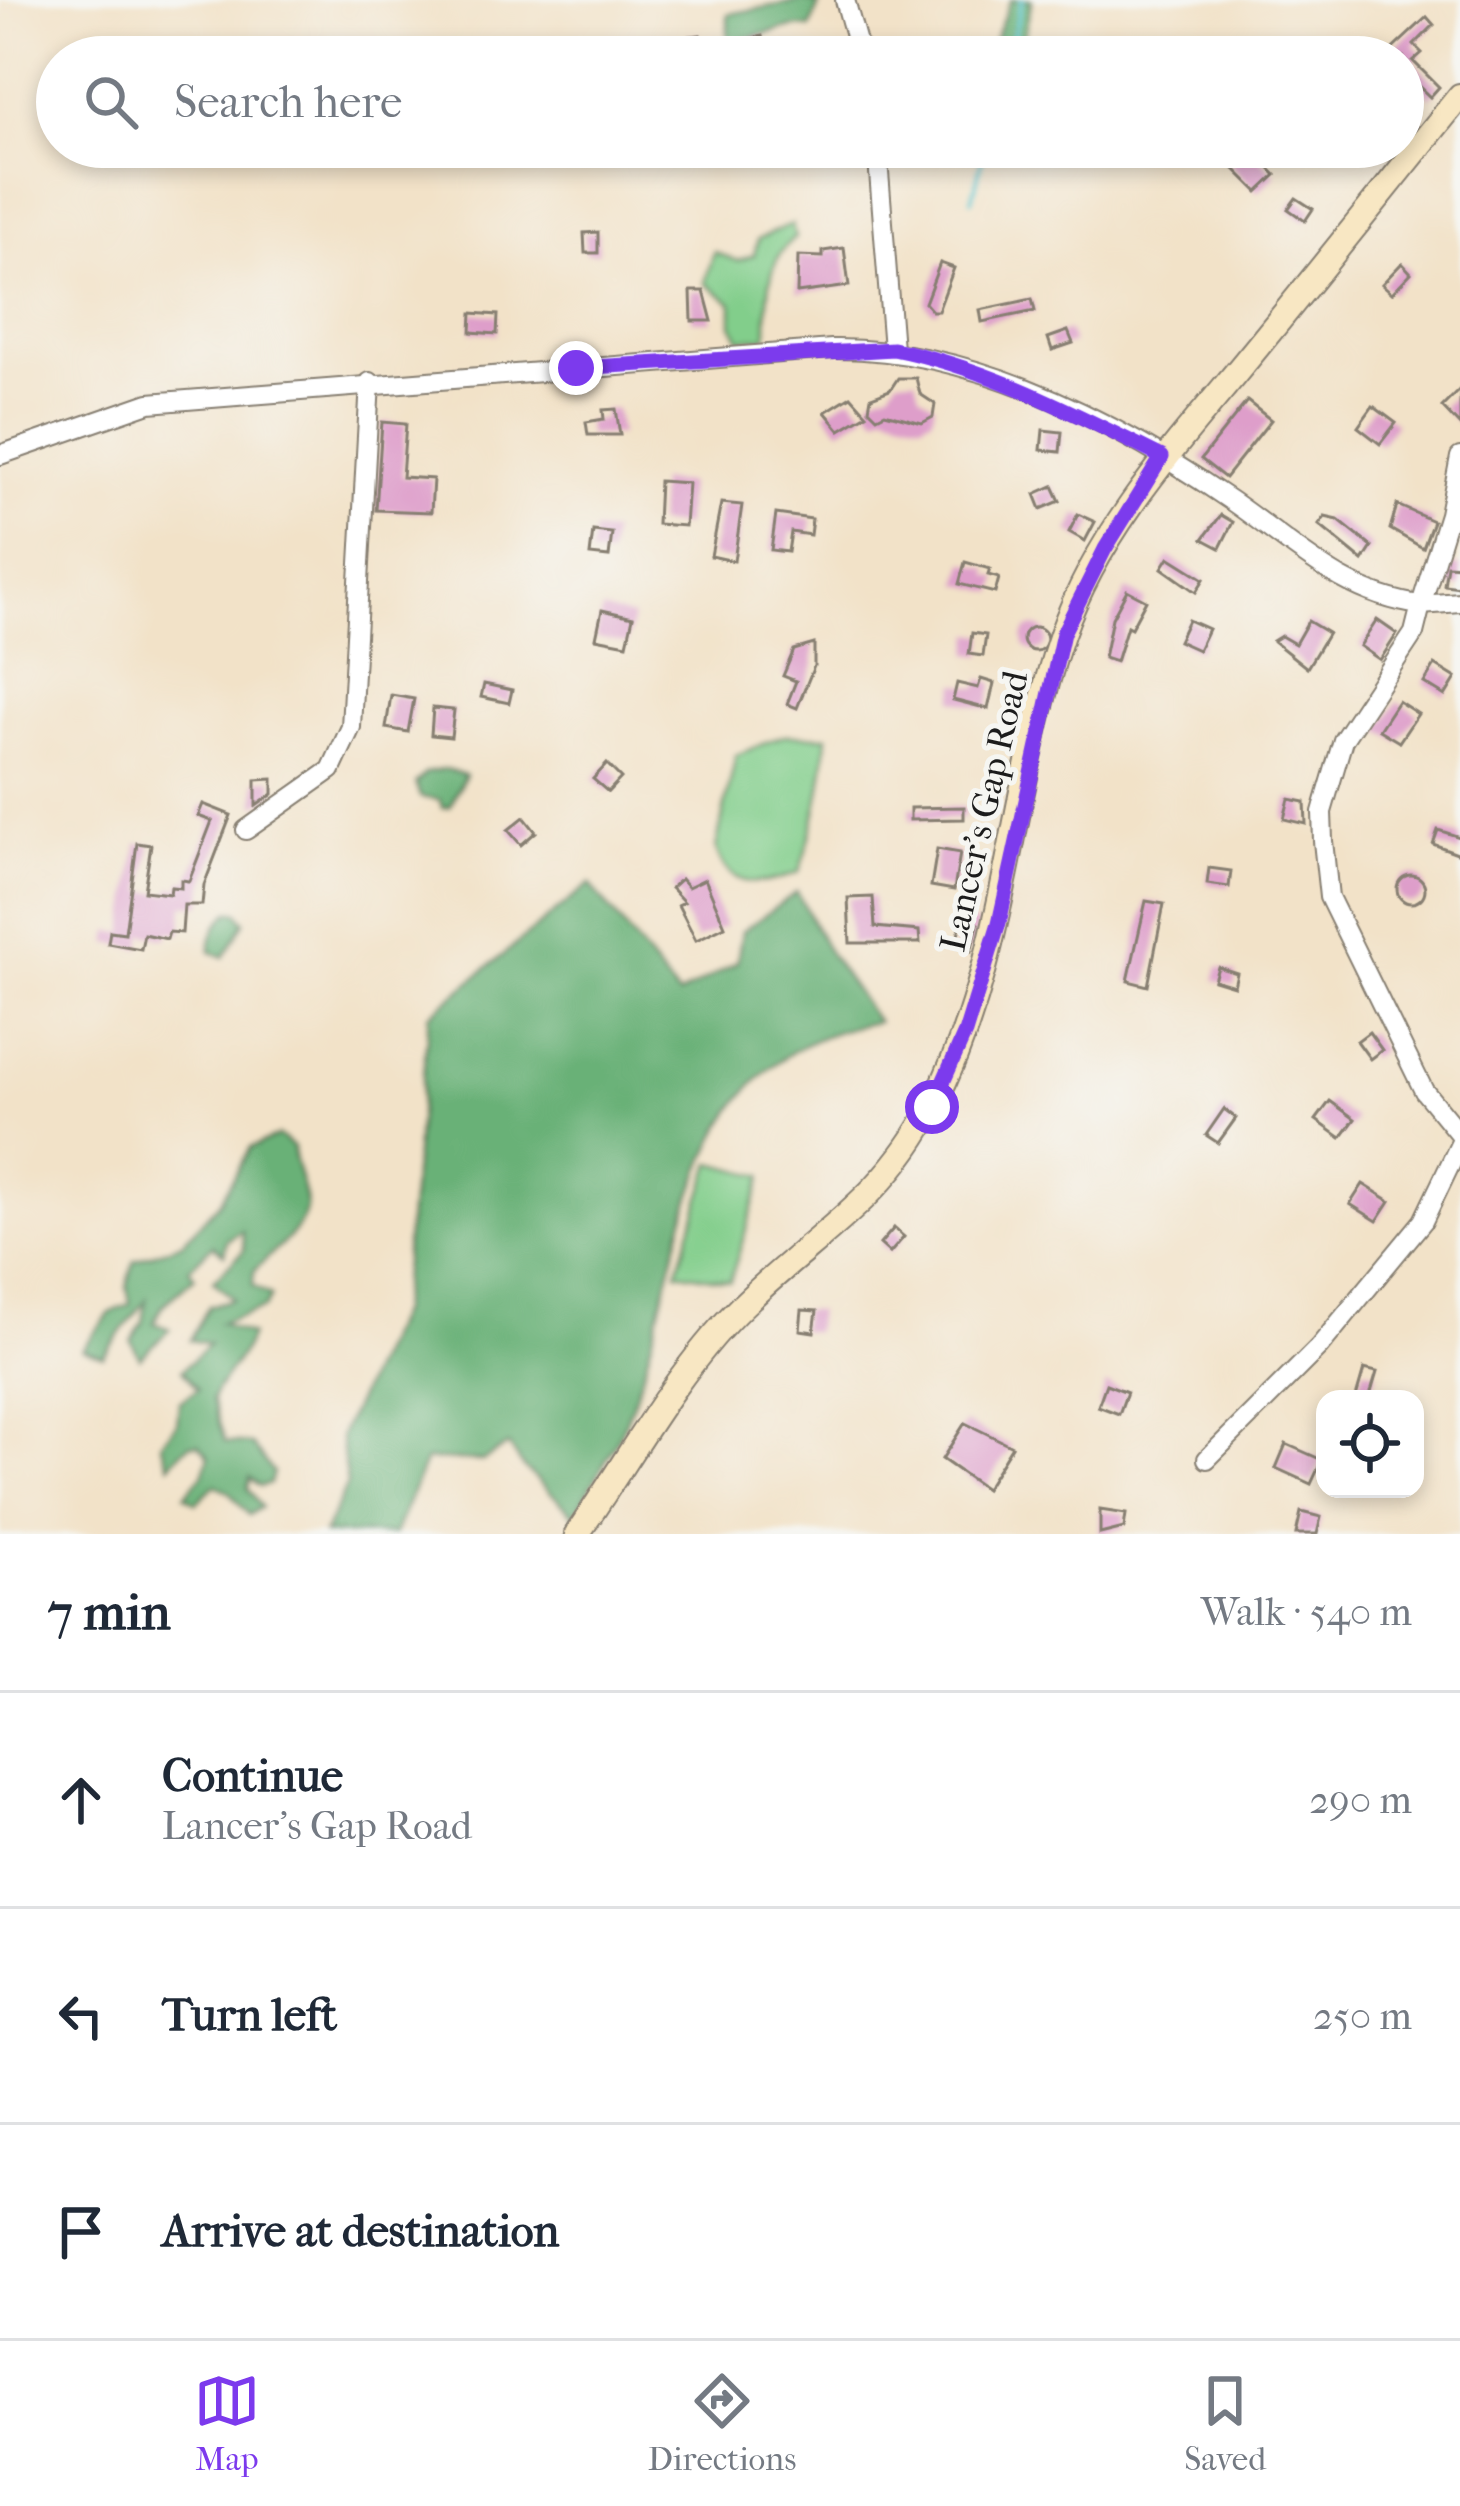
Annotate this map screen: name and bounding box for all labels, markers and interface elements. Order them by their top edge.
search box [36,36,1424,168]
icon: search [78,69,144,135]
text: Search here [174,76,402,129]
route end [549,341,603,395]
street label: Lancer's Gap Road [931,667,1037,955]
route start [905,1080,959,1134]
map controls [1316,1390,1424,1498]
button: locate [1316,1390,1424,1498]
text: 7 min [48,1582,171,1642]
text: Walk · 540 m [1201,1589,1412,1635]
text: Continue [162,1750,343,1803]
icon: ahead [48,1767,114,1833]
text: 290 m [1309,1777,1412,1823]
text: Lancer's Gap Road [162,1803,472,1849]
icon: left [48,1983,114,2049]
text: Turn left [162,1989,337,2042]
text: 250 m [1313,1993,1412,2039]
icon: arrive [48,2199,114,2265]
text: Arrive at destination [162,2205,559,2258]
tab: Map [194,2368,260,2479]
tab: Directions [648,2368,796,2479]
tab: Saved [1184,2368,1266,2479]

